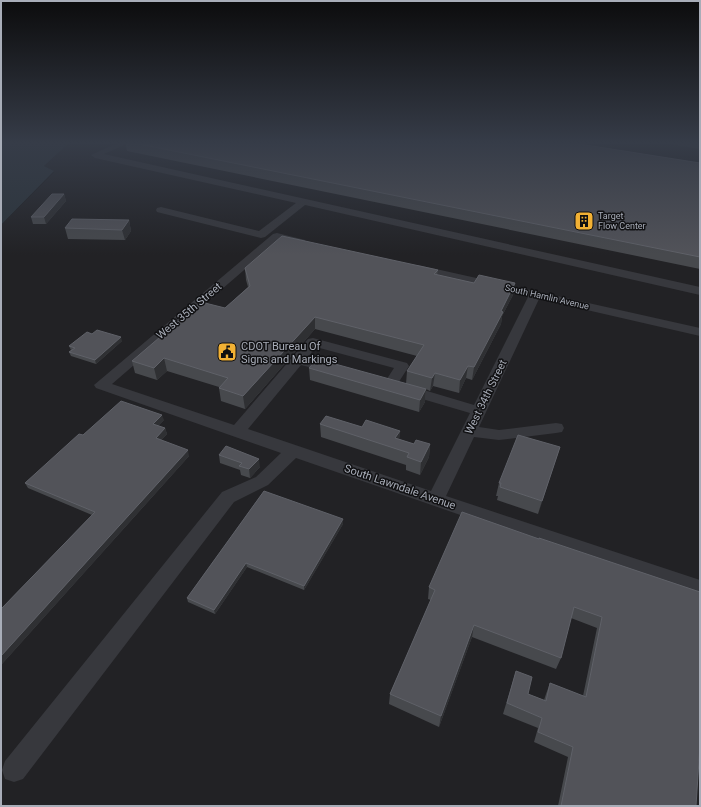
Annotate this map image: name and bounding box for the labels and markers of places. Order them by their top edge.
building icon: Target Flow Center [573,210,595,232]
place label: Target Flow Center [598,211,646,231]
place label: CDOT Bureau Of Signs and Markings [241,340,338,366]
public building icon: CDOT Bureau Of Signs and Markings [216,341,238,363]

